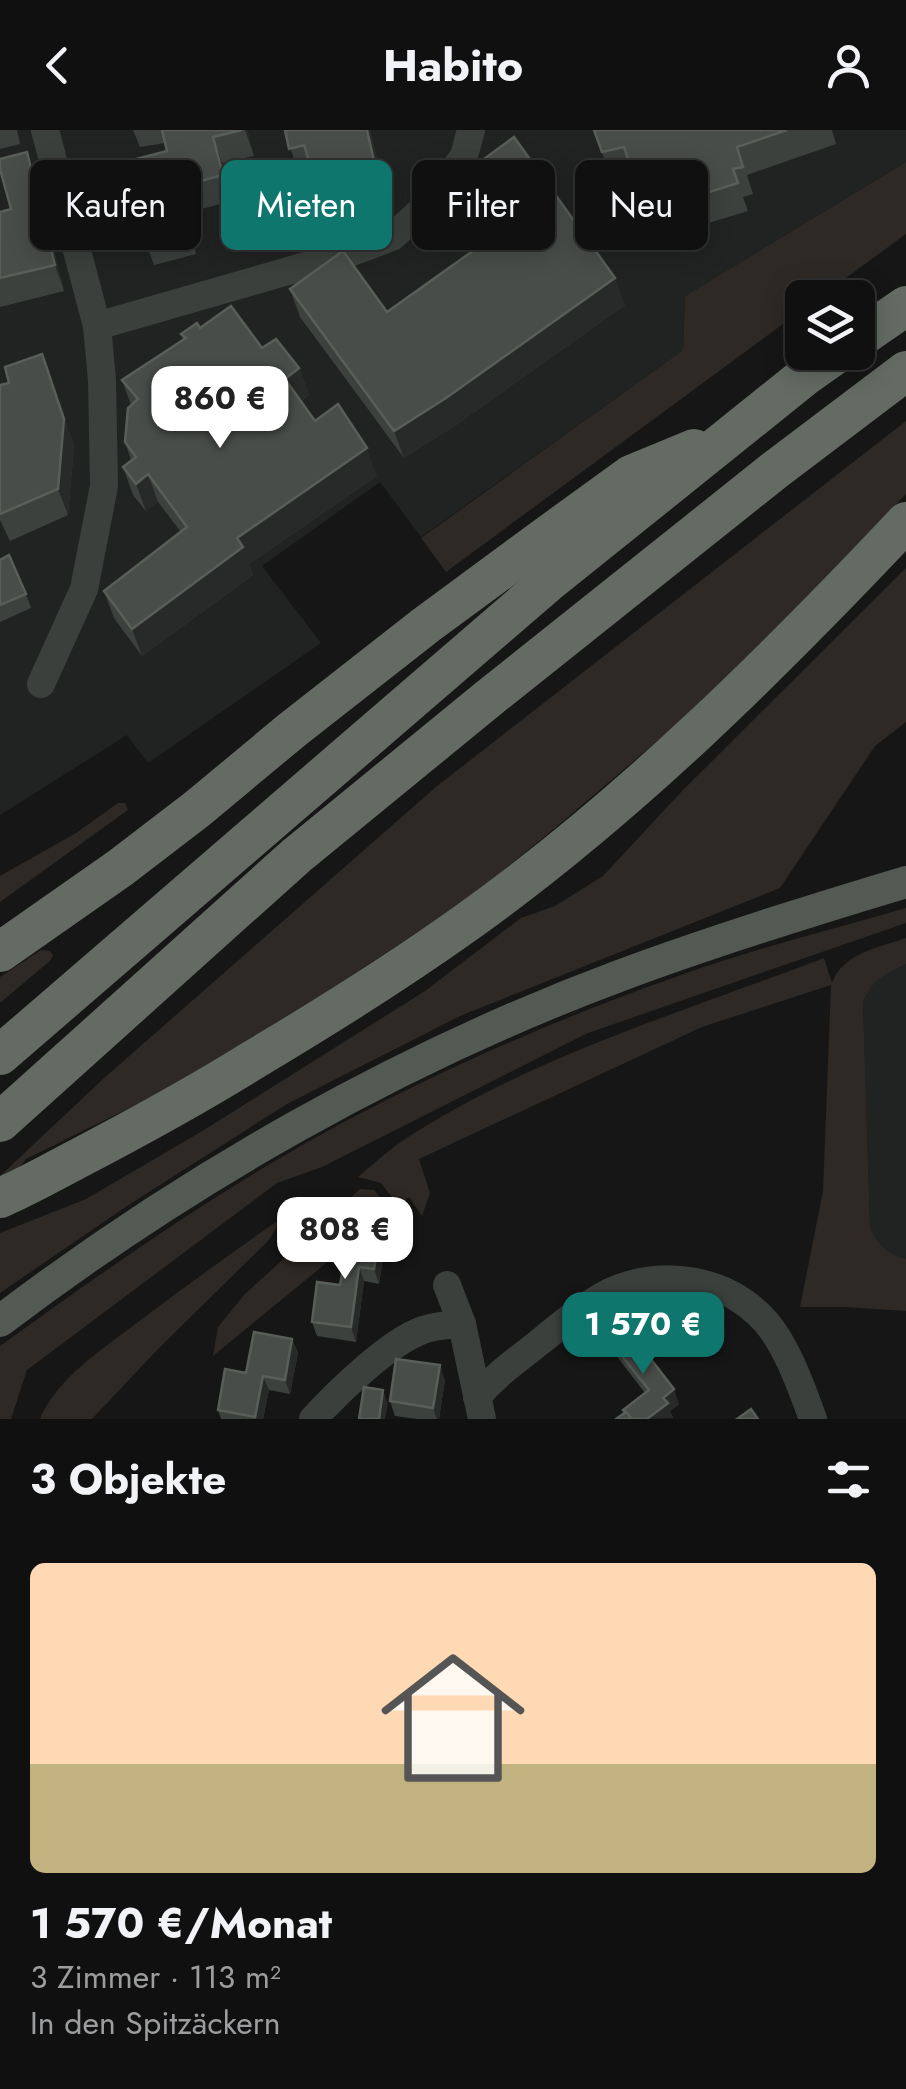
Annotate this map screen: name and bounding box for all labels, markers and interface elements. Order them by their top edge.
text: Habito [383,33,523,98]
icon: back [30,38,85,93]
icon: person [821,38,876,93]
chip: Kaufen [30,160,201,250]
chip: Mieten [221,160,392,250]
chip: Filter [412,160,555,250]
chip: Neu [575,160,708,250]
map controls [785,280,875,370]
button: layers [785,280,875,370]
pin: 860 € [150,366,290,451]
text: 860 € [173,375,267,421]
pin: 808 € [275,1197,415,1282]
text: 808 € [299,1206,391,1252]
pin: 1 570 € [551,1292,735,1377]
text: 1 570 € [584,1301,702,1347]
text: 3 Objekte [30,1449,226,1510]
icon: filters [821,1452,876,1507]
icon: home [363,1628,543,1808]
text: 1 570 €/Monat [30,1893,332,1954]
text: 3 Zimmer · 113 m² [30,1954,281,2000]
text: In den Spitzäckern [30,2000,281,2046]

